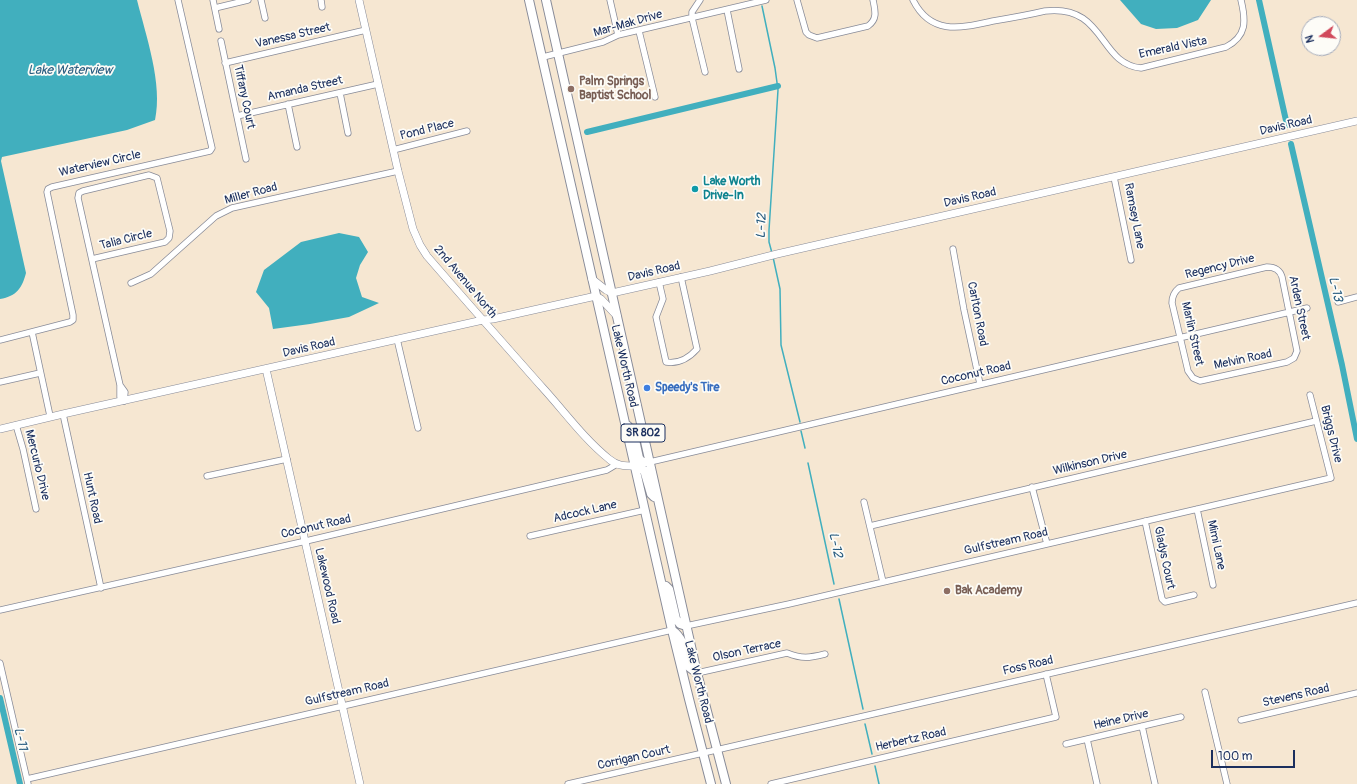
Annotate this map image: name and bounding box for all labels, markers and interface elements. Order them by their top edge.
street label: Mar-Mak Drive [592,7,664,41]
north arrow [1301,16,1341,56]
street label: Vanessa Street [254,20,332,52]
street label: Emerald Vista [1138,34,1208,62]
text: N [1303,34,1317,44]
water label: Lake Waterview [28,63,112,79]
street label: Tiffany Court [230,64,258,130]
street label: Amanda Street [266,73,344,105]
place label: Palm Springs Baptist School [579,75,651,103]
marker: Palm Springs Baptist School [566,84,576,94]
street label: Davis Road [1258,113,1314,139]
street label: Pond Place [398,116,456,144]
street label: Waterview Circle [58,148,142,180]
place label: Lake Worth Drive-In [703,175,760,203]
street label: Miller Road [223,180,279,208]
street label: Ramsey Lane [1121,182,1147,250]
marker: Lake Worth Drive-In [690,184,700,194]
street label: Davis Road [942,185,998,211]
water label: L-12 [754,213,770,239]
street label: Talia Circle [98,227,154,253]
street label: 2nd Avenue North [430,243,500,321]
street label: Regency Drive [1184,251,1256,283]
street label: Davis Road [626,259,682,285]
street label: Arden Street [1285,274,1313,342]
water label: L-13 [1325,275,1345,303]
street label: Carlton Road [964,280,990,348]
street label: Marlin Street [1178,301,1206,367]
street label: Lake Worth Road [607,323,641,409]
street label: Davis Road [281,335,337,361]
street label: Melvin Road [1213,347,1273,373]
street label: Coconut Road [940,359,1012,389]
place label: Speedy's Tire [655,381,719,395]
marker: Speedy's Tire [642,383,652,393]
street label: Briggs Drive [1317,404,1345,464]
road number: SR 802 [621,424,665,442]
street label: Mercurio Drive [21,428,53,502]
street label: Wilkinson Drive [1052,447,1128,479]
street label: Hunt Road [79,471,105,525]
street label: Adcock Lane [552,498,618,526]
street label: Coconut Road [280,512,352,542]
street label: Mimi Lane [1204,519,1228,571]
street label: Gulfstream Road [963,525,1049,559]
street label: Gladys Court [1150,525,1178,591]
water label: L-12 [825,531,845,559]
street label: Lakewood Road [311,547,343,625]
place label: Bak Academy [955,584,1022,598]
marker: Bak Academy [942,586,952,596]
street label: Olson Terrace [711,637,783,665]
street label: Lake Worth Road [681,639,715,725]
street label: Foss Road [1001,653,1055,679]
street label: Gulfstream Road [304,676,390,710]
street label: Stevens Road [1261,681,1331,711]
street label: Heine Drive [1092,707,1150,733]
street label: Herbertz Road [874,725,948,755]
water label: L-11 [10,726,30,752]
scale bar [1213,742,1297,768]
street label: Corrigan Court [596,743,672,773]
text: 100 m [1218,749,1252,764]

